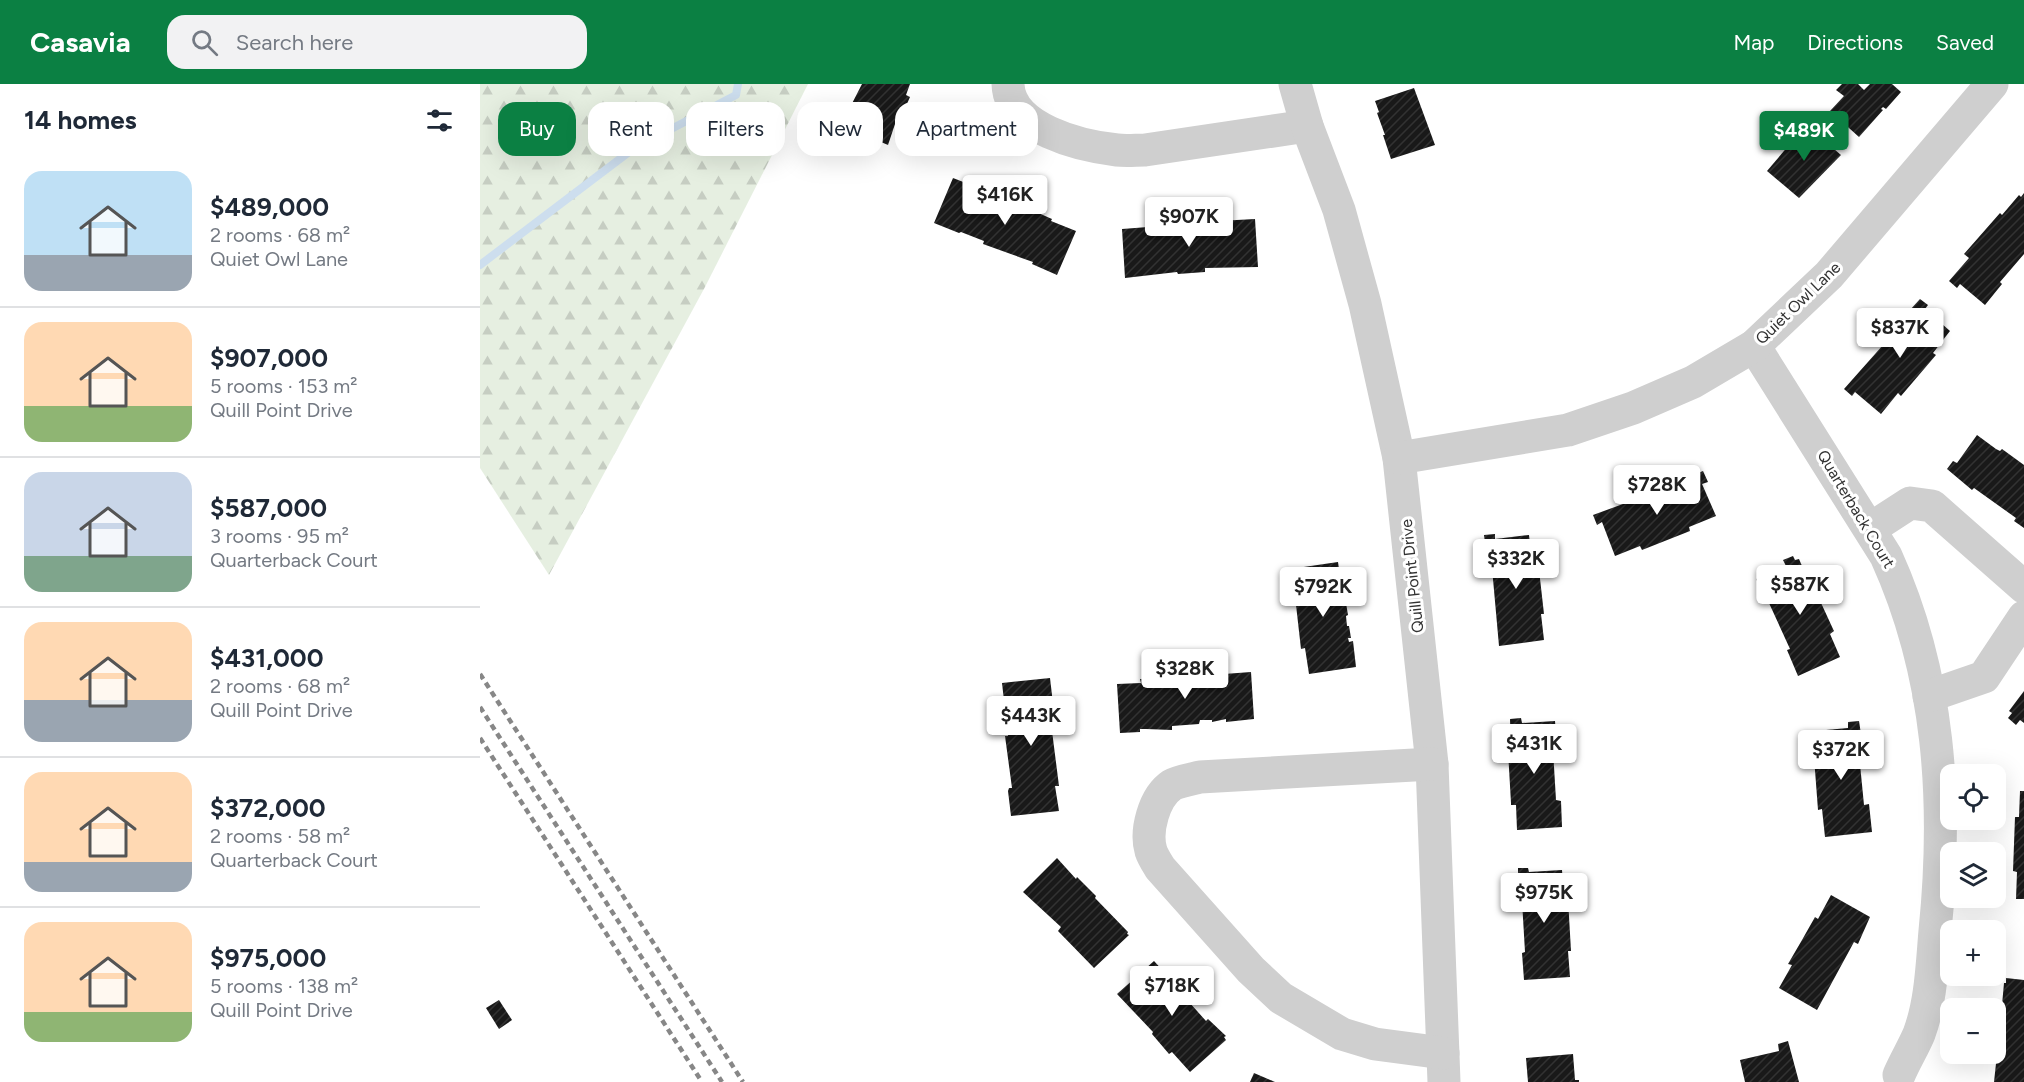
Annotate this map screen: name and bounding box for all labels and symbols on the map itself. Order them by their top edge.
pin: $489K [1762,111,1846,162]
pin: $416K [963,175,1047,226]
pin: $907K [1147,197,1231,248]
street label: Quiet Owl Lane [1752,258,1845,348]
pin: $837K [1858,308,1942,359]
street label: Quarterback Court [1813,447,1899,571]
pin: $728K [1615,465,1699,516]
street label: Quill Point Drive [1397,518,1427,634]
pin: $332K [1474,539,1558,590]
pin: $587K [1758,565,1842,616]
pin: $792K [1281,567,1365,618]
pin: $328K [1143,649,1227,700]
pin: $443K [989,696,1073,747]
pin: $431K [1492,724,1576,775]
pin: $372K [1799,730,1883,781]
pin: $975K [1502,873,1586,924]
pin: $718K [1130,966,1214,1017]

